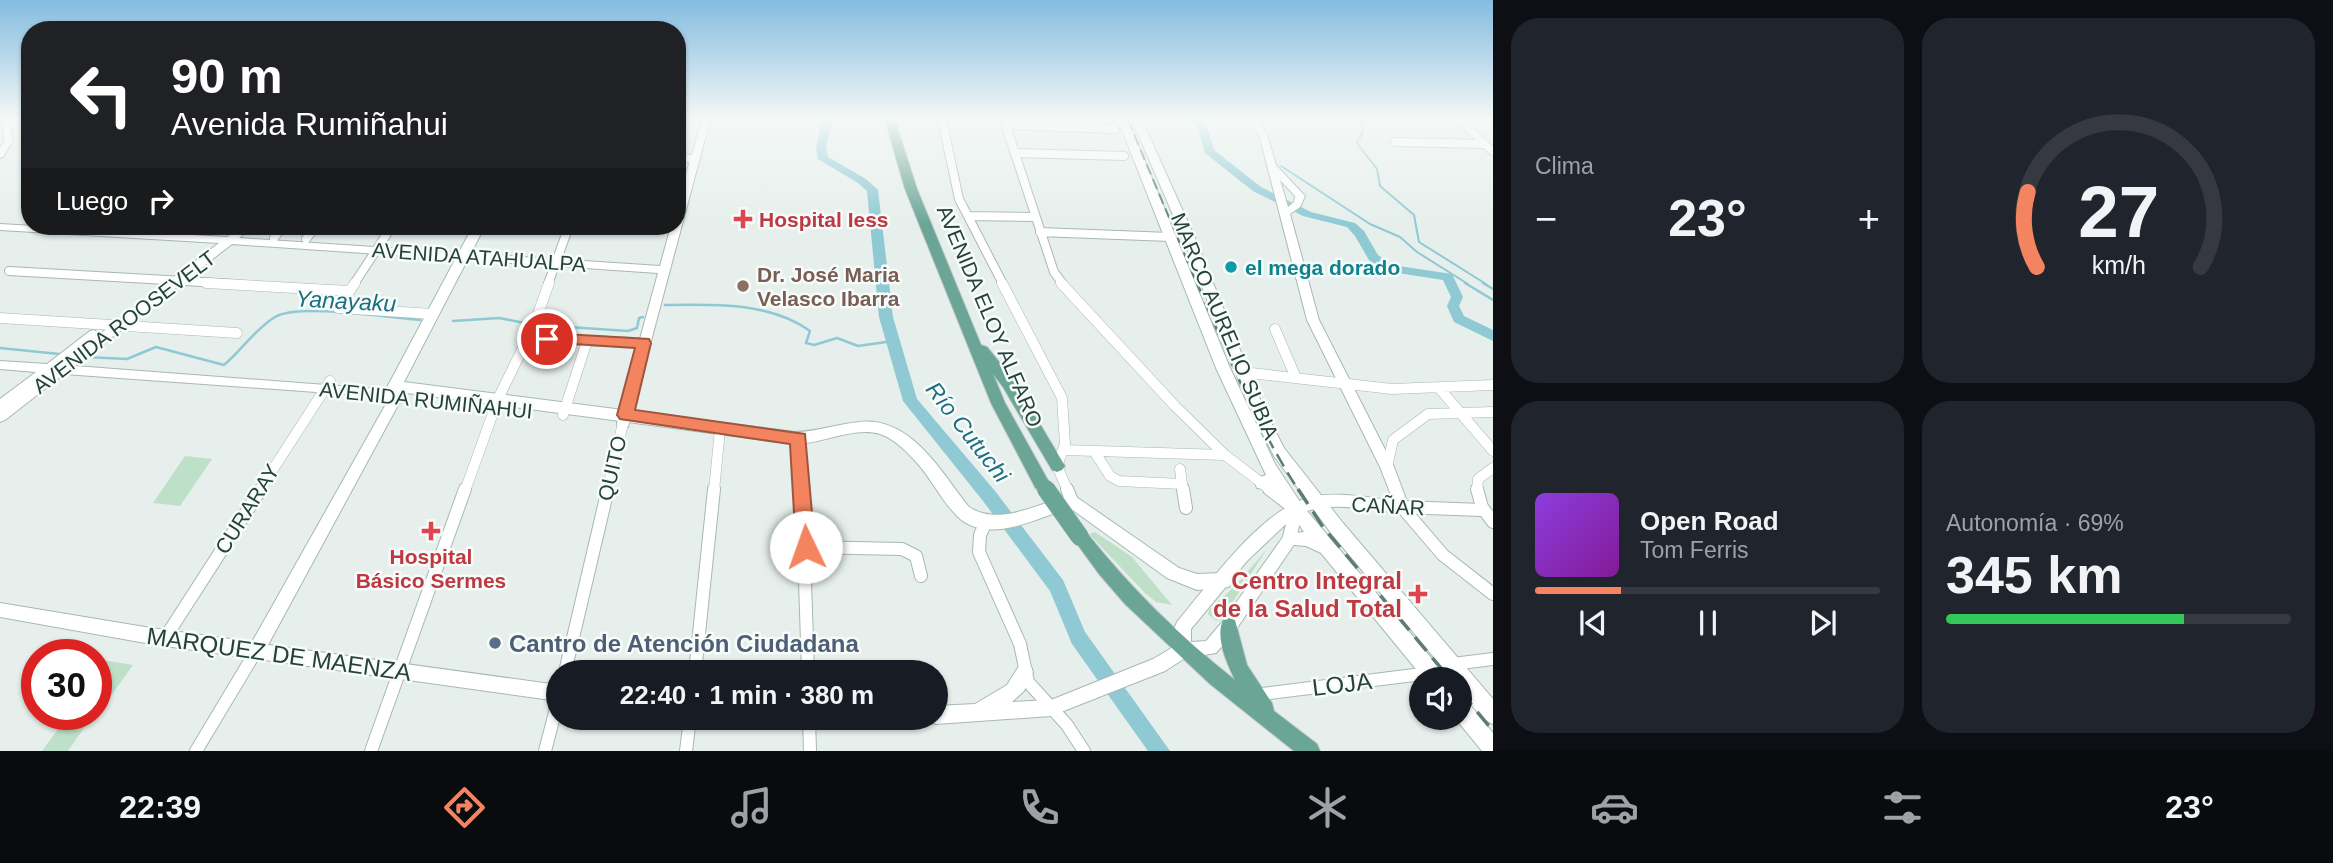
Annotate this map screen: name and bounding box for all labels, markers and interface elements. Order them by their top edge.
icon: left [56,49,147,140]
text: 90 m [171,49,283,103]
text: Avenida Rumiñahui [171,106,448,142]
text: Clima [1535,153,1594,179]
text: 27 [2078,171,2159,252]
icon: right [142,182,180,220]
text: Luego [56,186,128,216]
text: 23° [1668,189,1747,247]
text: − [1535,198,1557,240]
text: + [1858,198,1880,240]
street label: AVENIDA ELOY ALFARO [933,202,1047,430]
place label: Hospital Iess [759,208,889,231]
marker: Hospital Iess [733,209,753,229]
street label: MARCO AURELIO SUBIA [1167,209,1283,443]
street label: AVENIDA ATAHUALPA [371,238,587,276]
street label: AVENIDA ROOSEVELT [28,246,220,398]
text: km/h [2091,250,2146,278]
place label: el mega dorado [1245,256,1400,279]
marker: el mega dorado [1223,259,1239,275]
place label: Dr. José Maria Velasco Ibarra [757,263,900,310]
marker: Dr. José Maria Velasco Ibarra [735,278,751,294]
water label: Yanayaku [295,285,397,317]
pin [517,309,577,369]
icon: arrive [528,320,566,358]
street label: AVENIDA RUMIÑAHUI [318,377,534,423]
water label: Río Cutuchi [921,377,1016,488]
street label: QUITO [593,433,631,503]
street label: CURARAY [210,460,284,558]
street label: CAÑAR [1351,493,1425,519]
text: Open Road [1640,506,1779,536]
position arrow [769,510,843,584]
text: Autonomía · 69% [1946,510,2124,536]
marker: Hospital Básico Sermes [421,521,441,541]
text: Tom Ferris [1640,537,1749,563]
place label: Hospital Básico Sermes [356,545,506,592]
text: 345 km [1946,546,2122,604]
place label: Centro Integral de la Salud Total [1213,567,1402,622]
marker: Centro Integral de la Salud Total [1408,584,1428,604]
icon: previous [1574,604,1612,642]
icon: pause [1689,604,1727,642]
icon: next [1804,604,1842,642]
street label: MARQUEZ DE MAENZA [145,622,413,686]
place label: Cantro de Atención Ciudadana [509,630,859,657]
marker: Cantro de Atención Ciudadana [487,635,503,651]
speed limit sign: 30 [21,639,112,730]
street label: LOJA [1311,667,1373,701]
map controls [1409,667,1472,730]
button: sound [1409,667,1472,730]
text: 22:40 · 1 min · 380 m [620,680,874,710]
icon: directions [440,783,489,832]
icon: music [727,783,776,832]
icon: phone [1015,783,1064,832]
icon: climate [1303,783,1352,832]
icon: car [1590,783,1639,832]
icon: filters [1878,783,1927,832]
text: 22:39 [119,789,201,825]
text: 23° [2165,789,2214,825]

